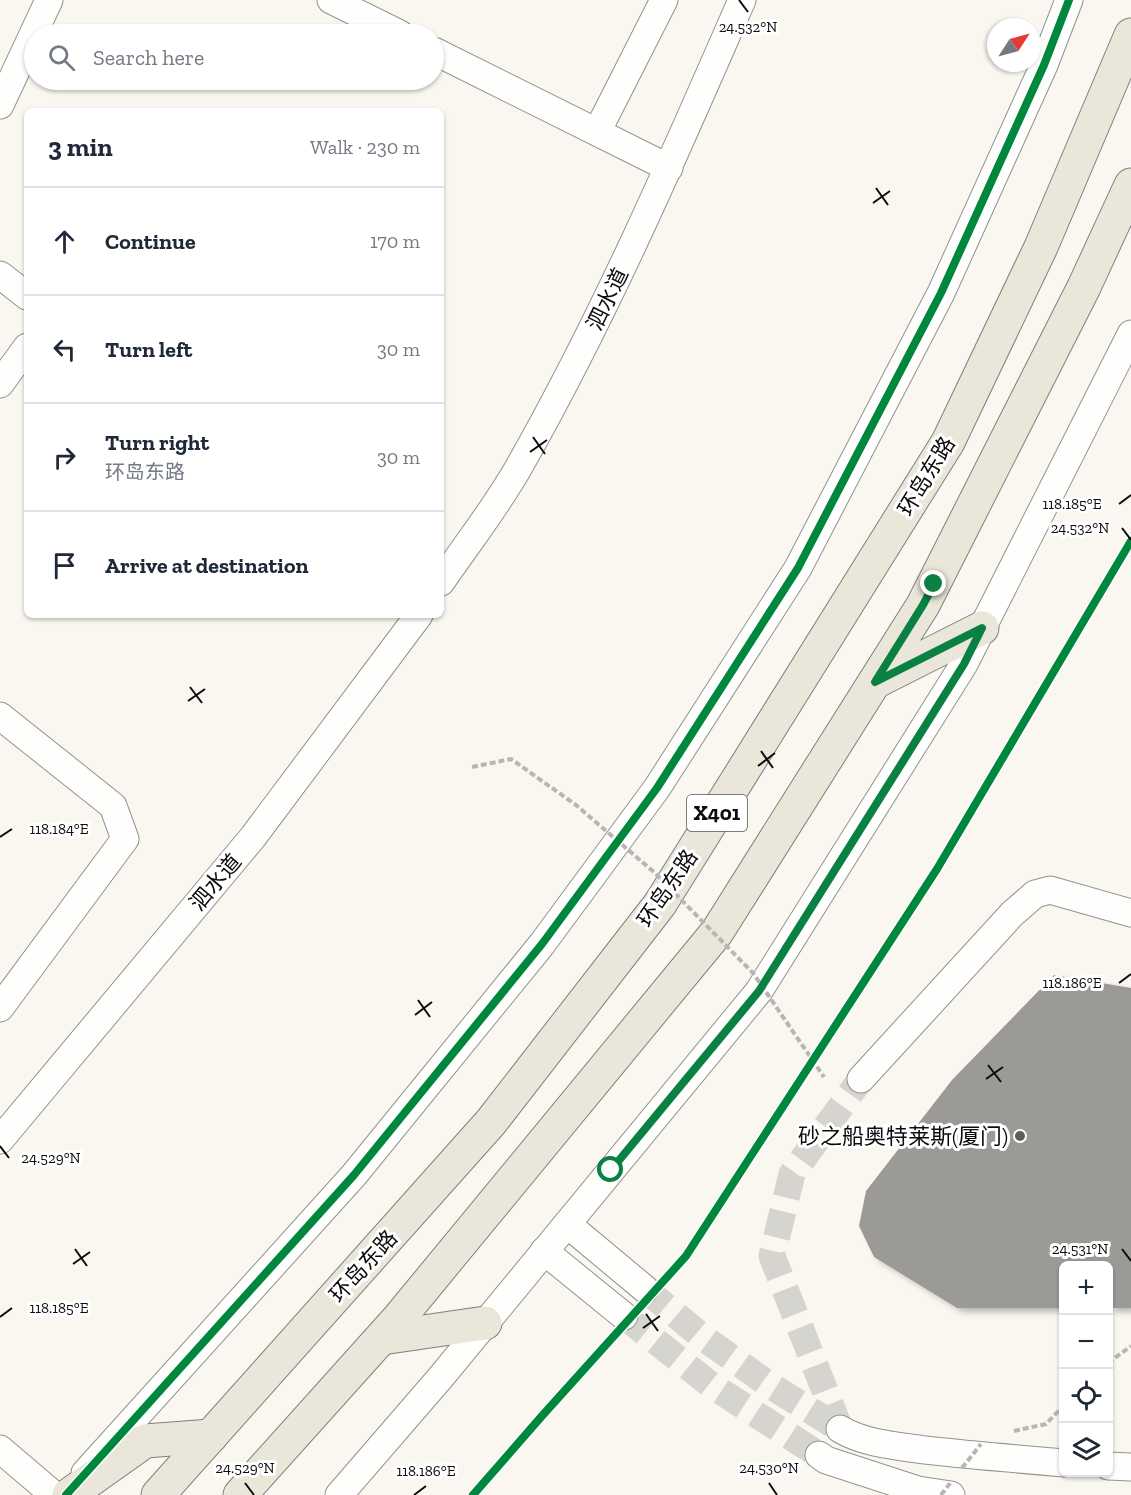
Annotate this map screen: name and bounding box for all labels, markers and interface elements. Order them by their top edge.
text: 24.532°N [719,18,777,36]
north arrow [987,18,1041,72]
search box [24,24,444,90]
icon: search [45,41,78,74]
text: Search here [93,44,204,71]
text: 3 min [48,131,113,163]
text: Walk · 230 m [310,135,420,159]
icon: ahead [48,225,81,258]
text: Continue [105,228,196,255]
text: 170 m [370,229,420,253]
street label: 泗水道 [581,264,634,335]
icon: left [48,333,81,366]
text: Turn left [105,336,192,363]
text: 30 m [377,337,420,361]
text: Turn right [105,429,209,456]
street label: 环岛东路 [892,432,961,521]
icon: right [48,441,81,474]
text: 30 m [377,445,420,469]
text: 环岛东路 [105,460,185,484]
text: 118.185°E [1043,495,1102,513]
text: 24.532°N [1051,519,1109,537]
icon: arrive [48,549,81,582]
text: Arrive at destination [105,552,308,579]
route end [920,570,946,596]
road number: X401 [687,795,747,831]
text: 118.184°E [29,820,89,838]
street label: 环岛东路 [632,844,703,932]
street label: 泗水道 [184,848,247,916]
text: 118.186°E [1042,974,1102,992]
place label: 砂之船奥特莱斯(厦门) [798,1123,1008,1150]
marker: 砂之船奥特莱斯(厦门) [1013,1129,1027,1143]
text: 24.529°N [21,1149,81,1167]
route start [597,1156,623,1182]
street label: 环岛东路 [324,1225,403,1308]
text: 24.531°N [1052,1240,1108,1258]
map controls [1059,1261,1113,1477]
button: + [1059,1261,1113,1315]
text: 118.185°E [30,1299,89,1317]
button: − [1059,1315,1113,1369]
button: locate [1059,1369,1113,1423]
button: layers [1059,1423,1113,1477]
text: 24.529°N [215,1459,275,1477]
text: 24.530°N [739,1459,799,1477]
text: 118.186°E [396,1462,456,1480]

